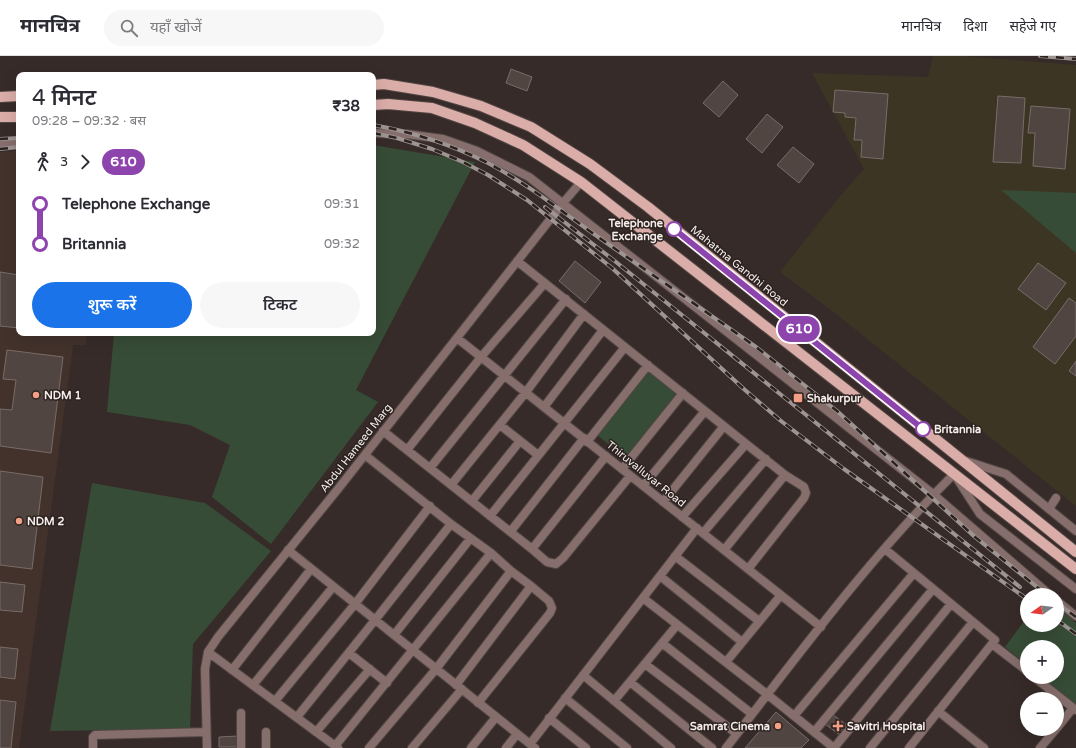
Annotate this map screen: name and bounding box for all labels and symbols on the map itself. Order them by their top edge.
place label: Telephone Exchange [608,217,664,244]
marker: Telephone Exchange [666,221,682,237]
street label: Mahatma Gandhi Road [688,223,790,309]
line badge: 610 [776,316,822,342]
place label: NDM 1 [44,389,82,402]
marker: NDM 1 [31,390,41,400]
marker: Shakurpur [792,392,804,404]
place label: Shakurpur [807,392,862,406]
street label: Abdul Hameed Marg [317,401,395,495]
marker: Britannia [915,421,931,437]
place label: Britannia [934,423,981,436]
street label: Thiruvalluvar Road [604,438,688,510]
place label: NDM 2 [27,515,65,528]
marker: NDM 2 [14,516,24,526]
north arrow [1020,588,1064,632]
place label: Samrat Cinema [690,720,770,733]
marker: Savitri Hospital [832,720,844,732]
place label: Savitri Hospital [847,720,926,734]
marker: Samrat Cinema [773,721,783,731]

